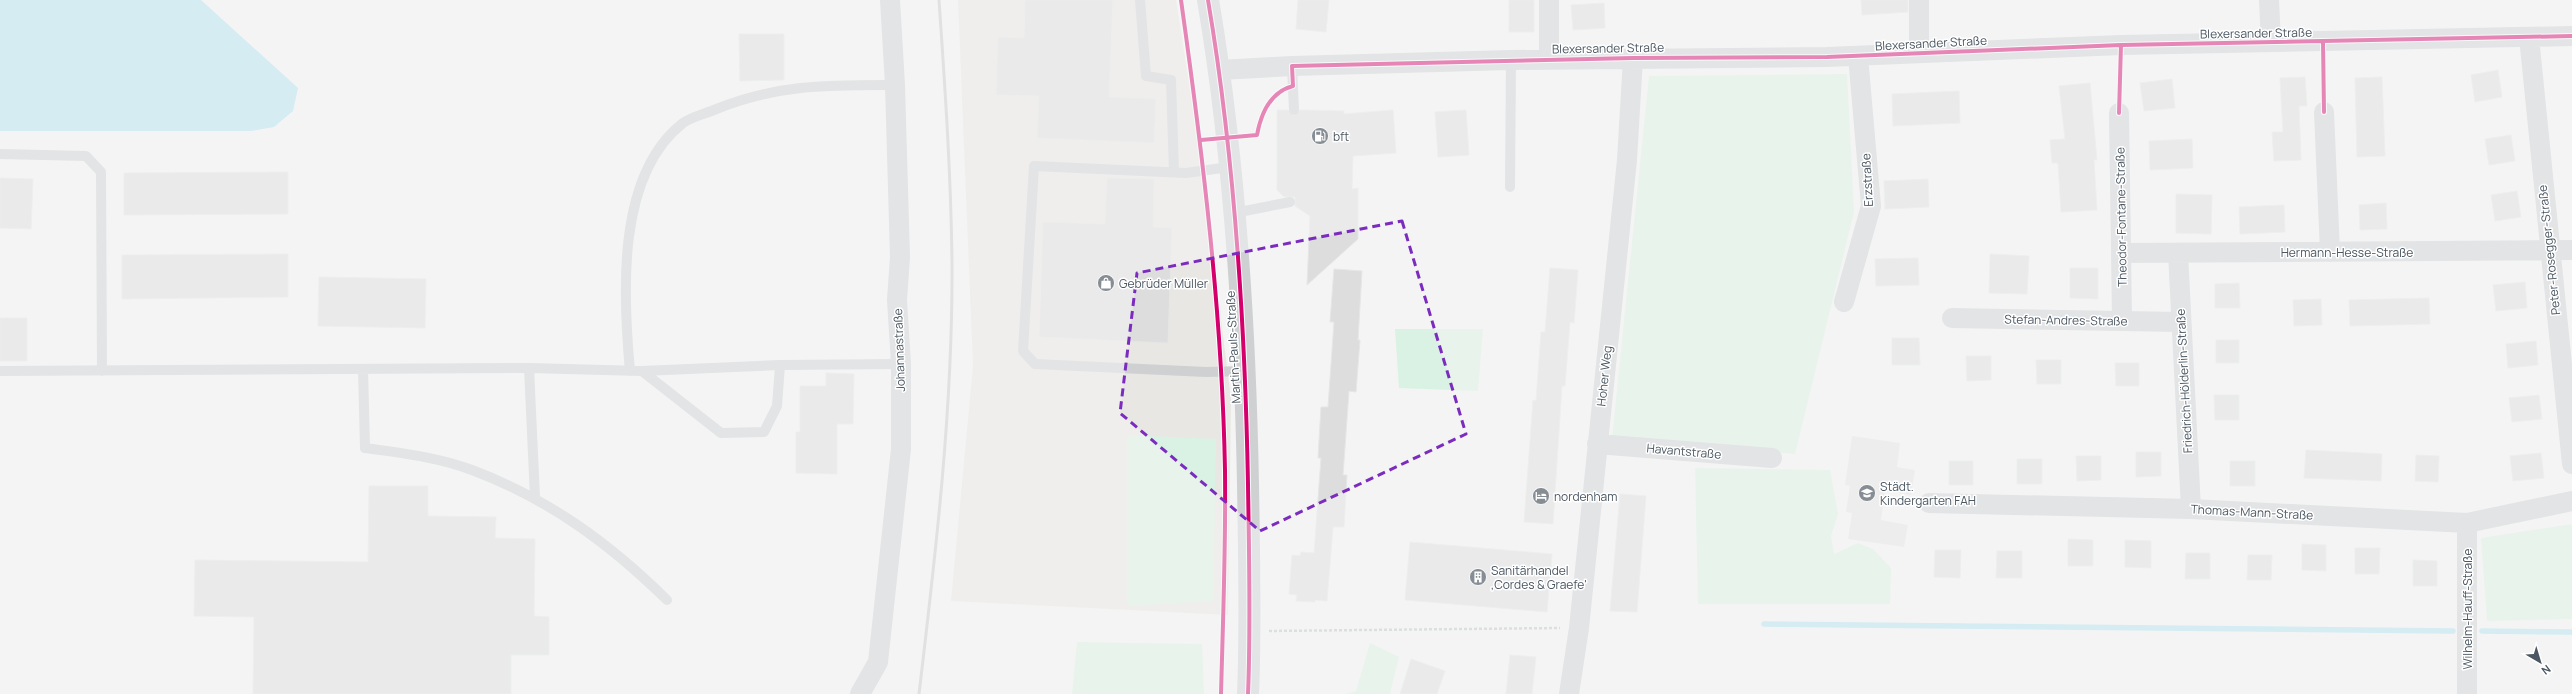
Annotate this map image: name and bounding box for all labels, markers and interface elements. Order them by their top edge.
street label: Blexersander Straße [2200,24,2312,42]
street label: Blexersander Straße [1875,32,1987,54]
street label: Blexersander Straße [1552,39,1664,57]
fuel station icon: bft [1310,126,1330,146]
place label: bft [1333,128,1349,145]
street label: Theodor-Fontane-Straße [2111,147,2131,287]
street label: Erzstraße [1857,153,1877,207]
street label: Peter-Rosegger-Straße [2534,184,2564,316]
street label: Hermann-Hesse-Straße [2281,244,2413,261]
shop icon: Gebrüder Müller [1096,273,1116,293]
place label: Gebrüder Müller [1119,275,1209,292]
street label: Martin-Pauls-Straße [1222,290,1244,404]
street label: Johannastraße [889,308,909,392]
street label: Friedrich-Hölderlin-Straße [2172,308,2196,454]
street label: Stefan-Andres-Straße [2004,310,2128,330]
street label: Hoher Weg [1592,345,1616,407]
street label: Havantstraße [1646,439,1722,463]
place label: Städt. Kindergarten FAH [1880,478,1976,509]
school or university icon: Städt. Kindergarten FAH [1857,483,1877,503]
hotel icon: nordenham [1531,486,1551,506]
place label: nordenham [1554,488,1617,505]
street label: Thomas-Mann-Straße [2190,500,2314,524]
street label: Wilhelm-Hauff-Straße [2459,549,2476,669]
place label: Sanitärhandel ,Cordes & Graefe' [1491,562,1587,593]
building icon: Sanitärhandel ,Cordes & Graefe' [1468,567,1488,587]
north arrow [2520,642,2560,682]
text: N [2539,662,2554,679]

